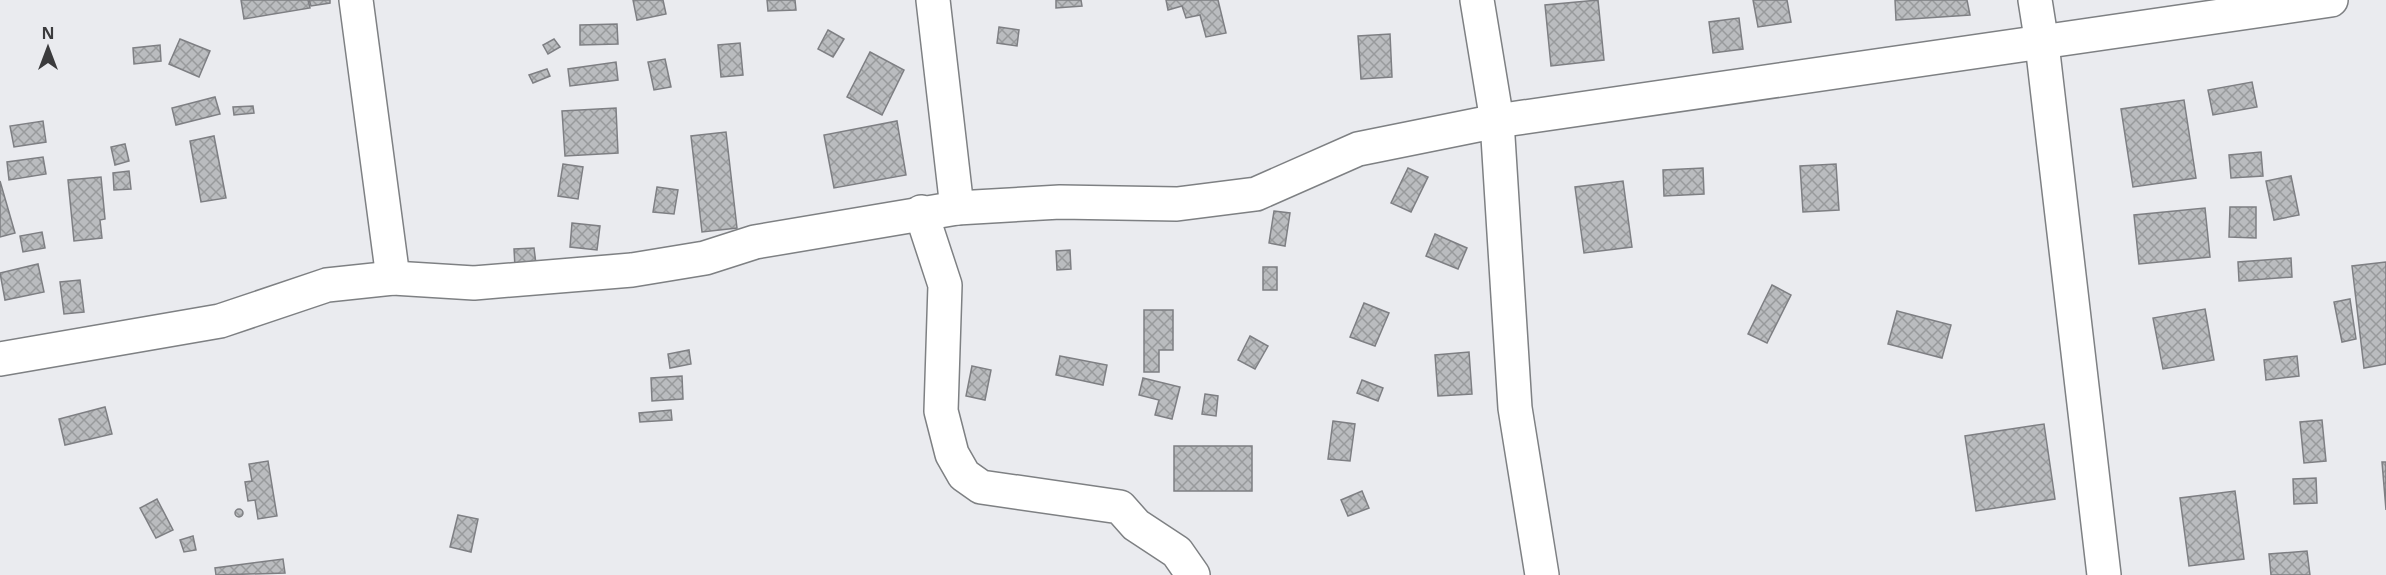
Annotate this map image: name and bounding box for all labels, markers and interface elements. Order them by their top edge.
north arrow [18,18,78,78]
text: N [41,22,55,44]

